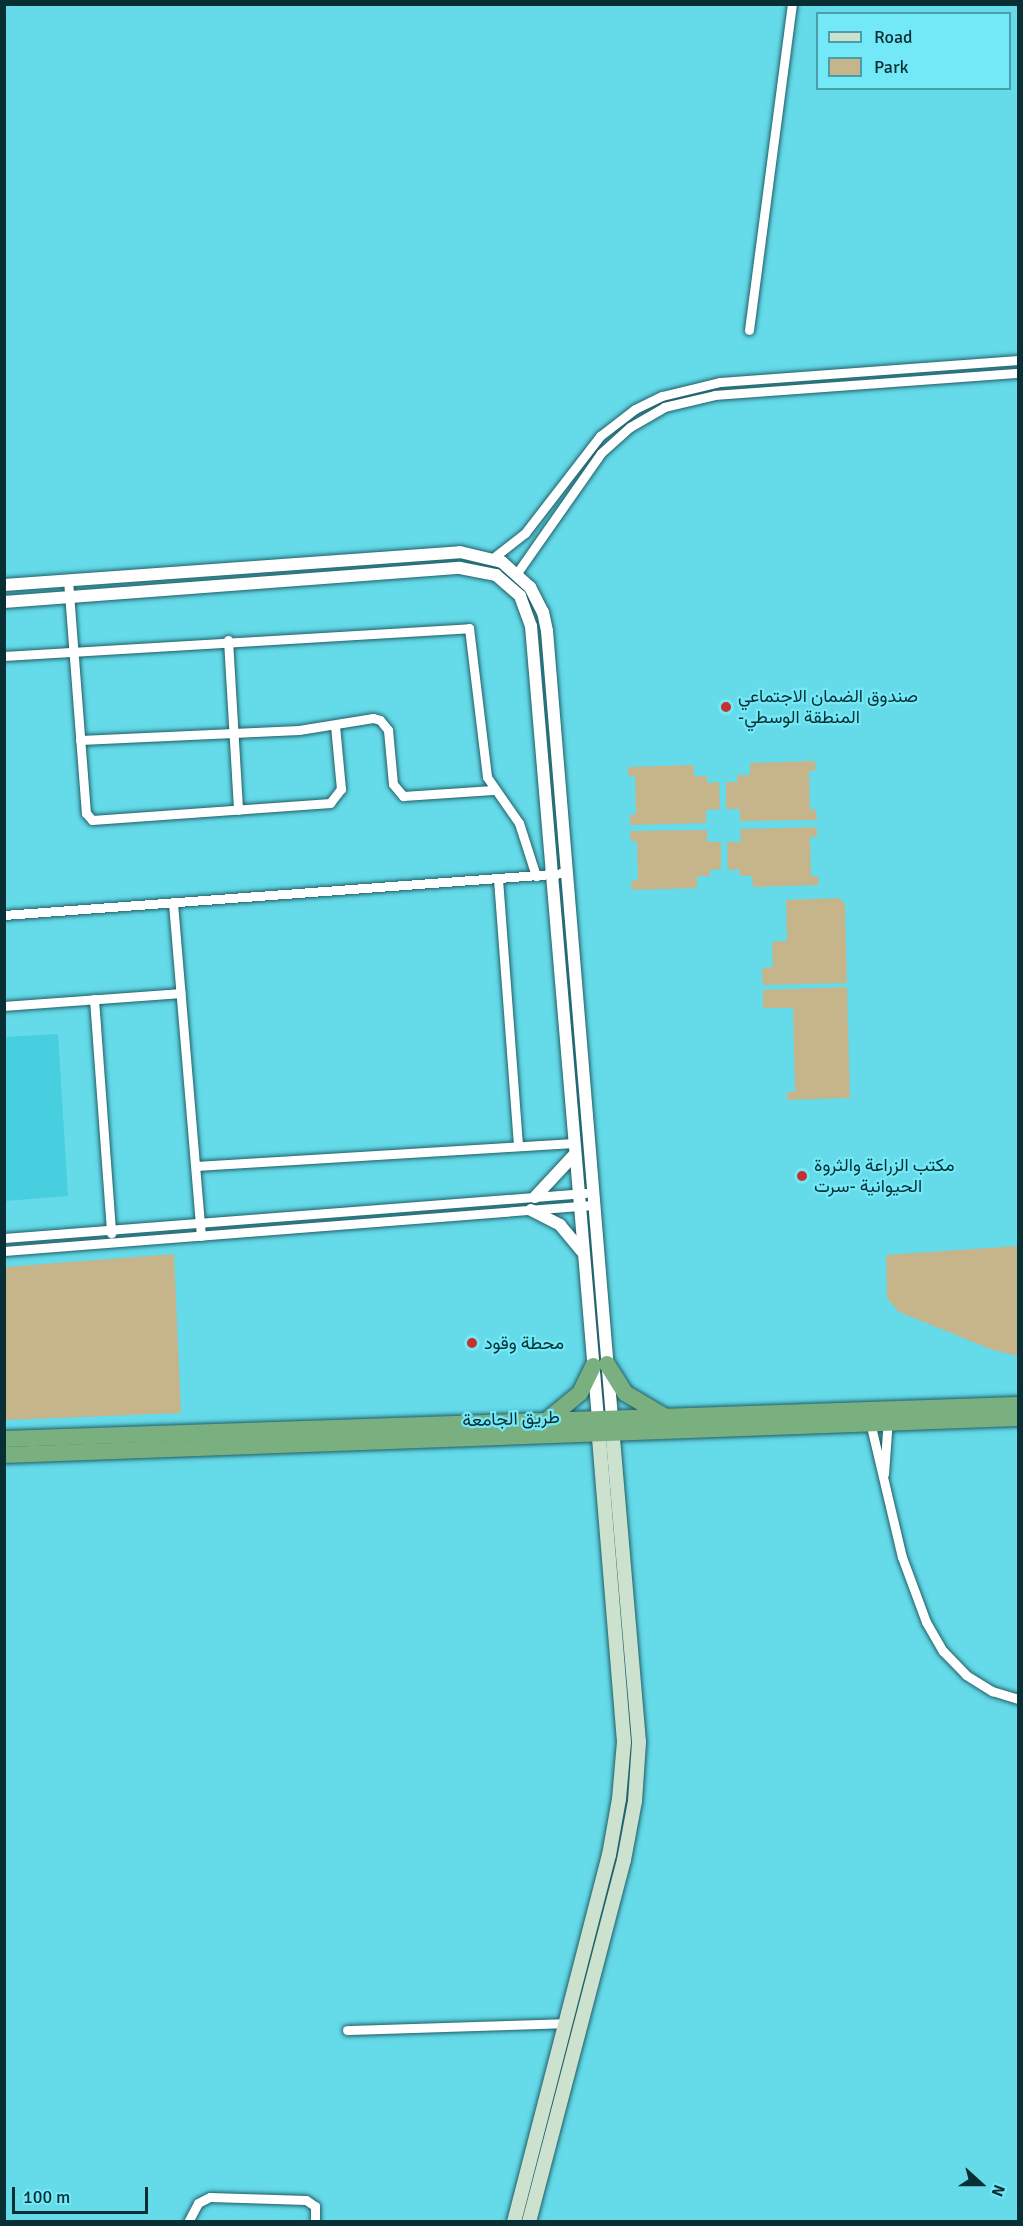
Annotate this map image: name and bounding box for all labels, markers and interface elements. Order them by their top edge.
legend [816,12,1011,90]
text: Road [874,26,913,48]
text: Park [874,56,909,78]
place label: صندوق الضمان الاجتماعي -المنطقة الوسطي [738,686,918,728]
marker: صندوق الضمان الاجتماعي -المنطقة الوسطي [719,700,733,714]
place label: مكتب الزراعة والثروة الحيوانية -سرت [814,1155,955,1198]
marker: مكتب الزراعة والثروة الحيوانية -سرت [795,1169,809,1183]
place label: محطة وقود [484,1332,564,1354]
marker: محطة وقود [465,1336,479,1350]
street label: طريق الجامعة [462,1407,560,1431]
north arrow [951,2154,1011,2214]
scale bar [15,2175,152,2213]
text: N [986,2182,1009,2199]
text: 100 m [23,2186,70,2208]

